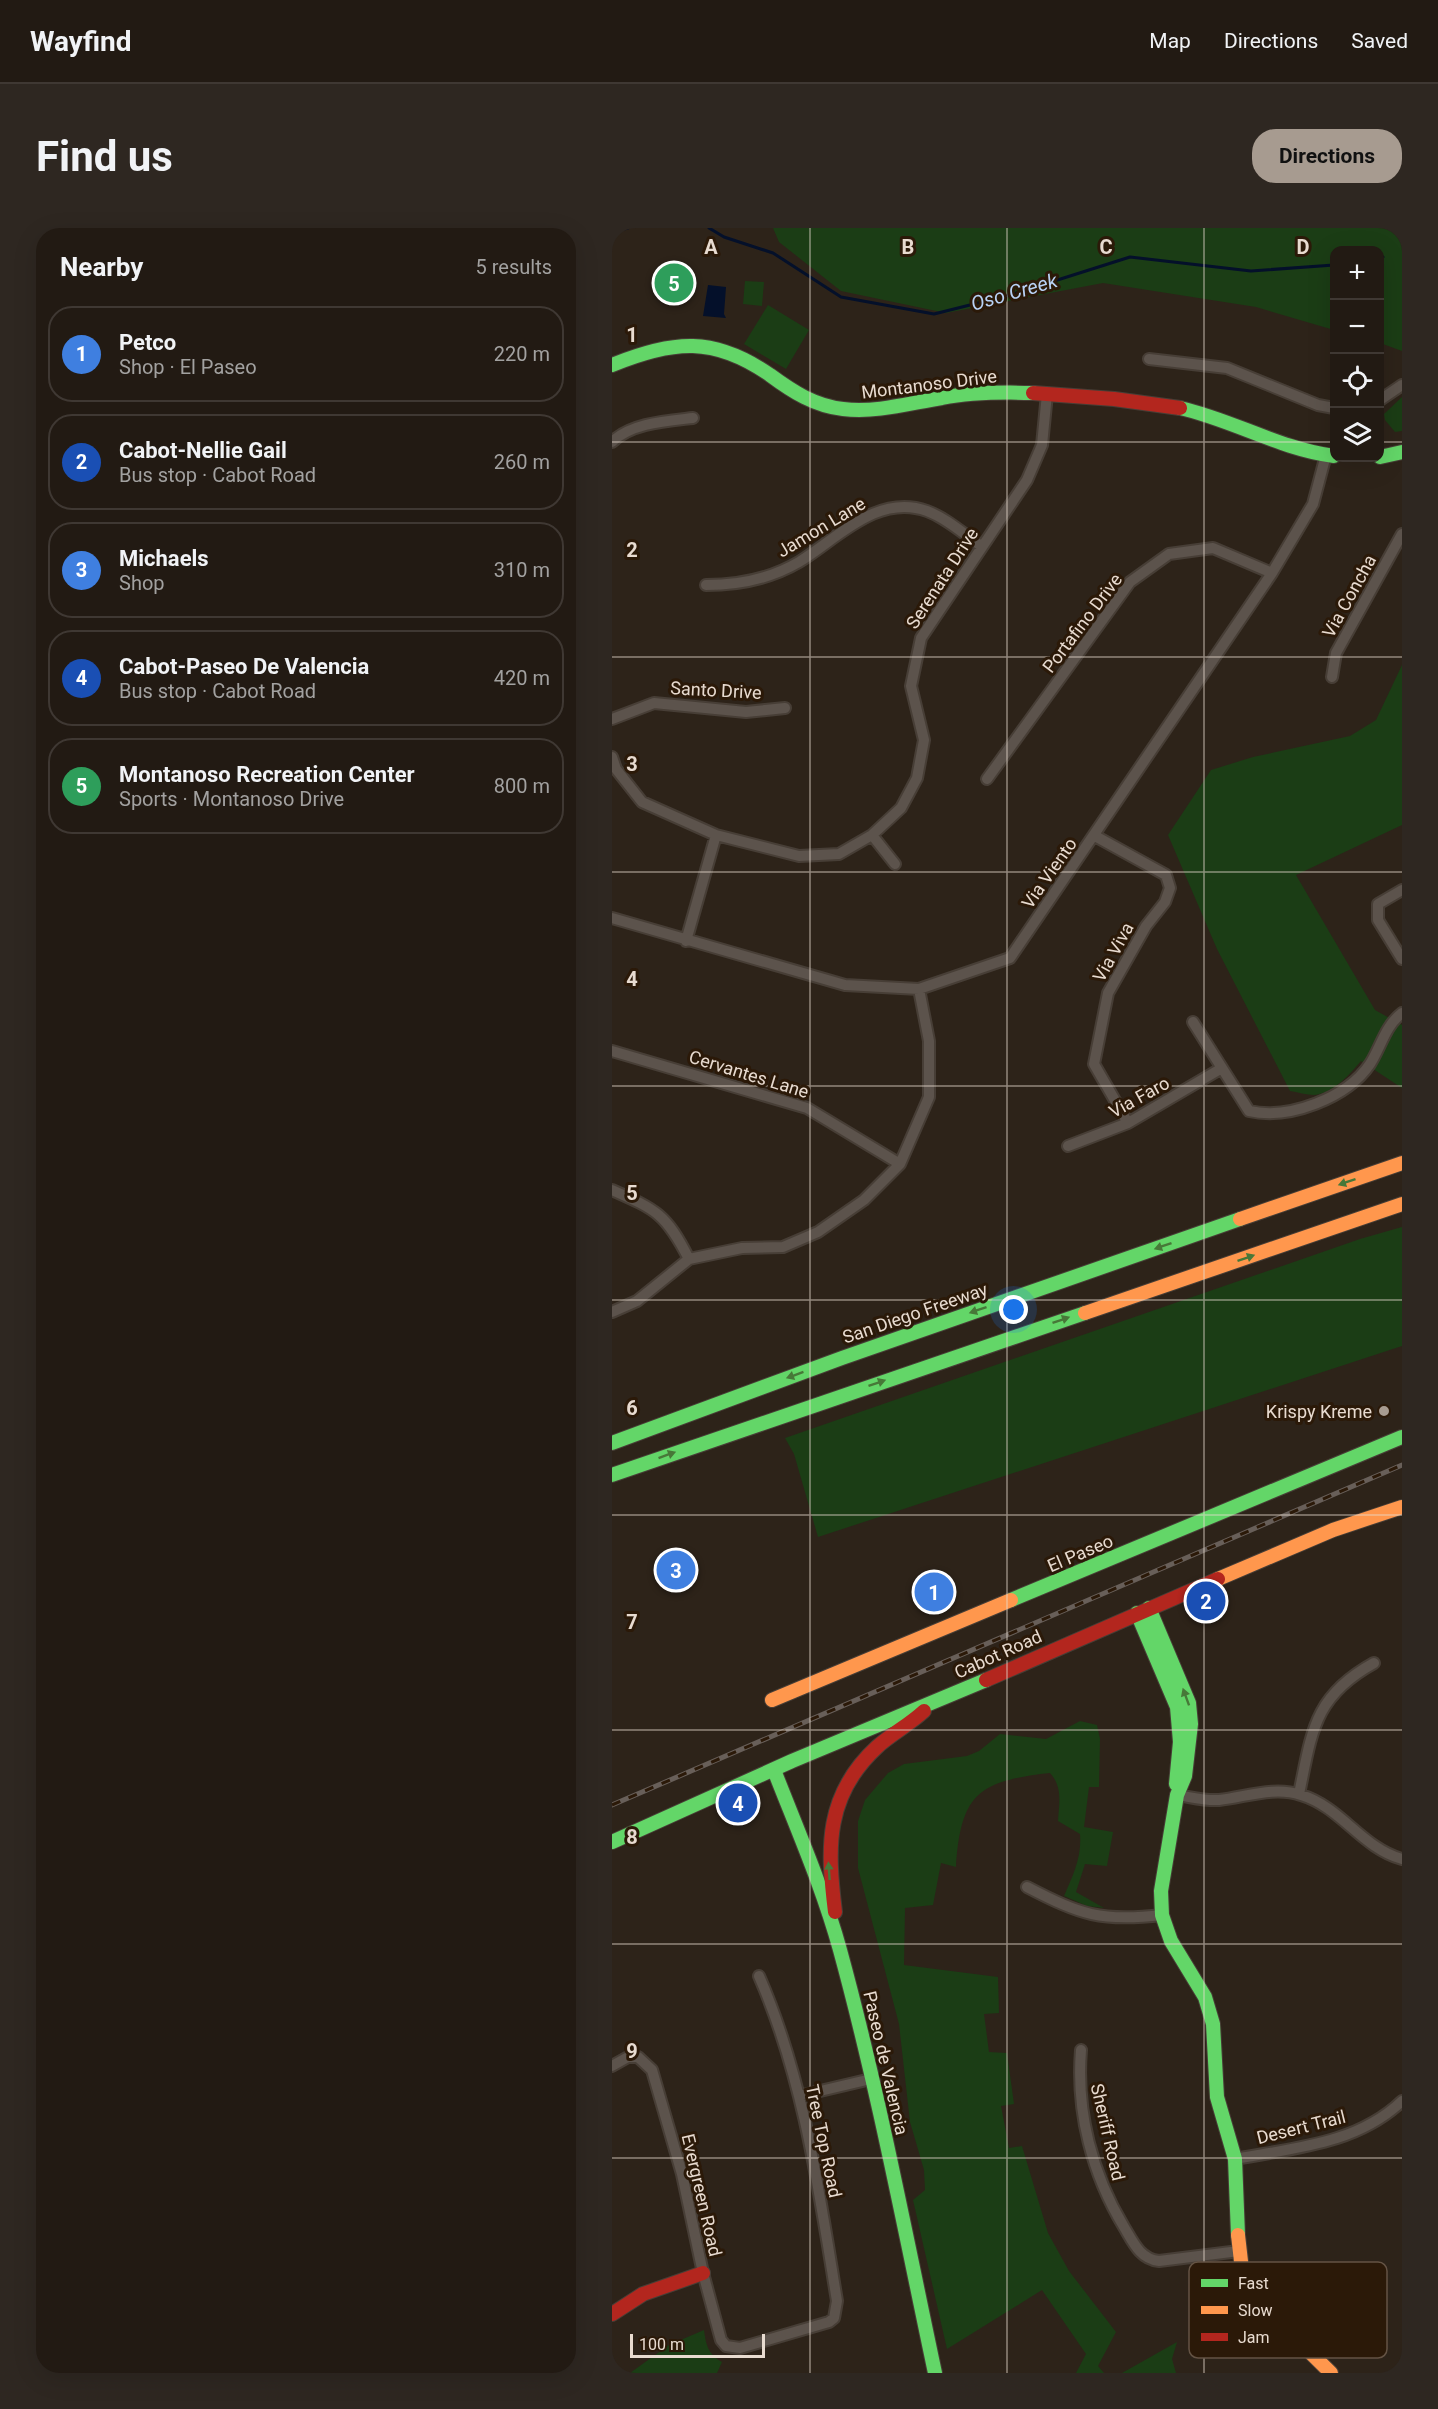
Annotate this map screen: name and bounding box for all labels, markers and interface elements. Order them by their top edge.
text: Wayfind [30,25,131,58]
text: Map [1149,29,1191,53]
text: Directions [1224,29,1318,53]
text: Saved [1351,29,1408,53]
button: Directions [1252,129,1402,183]
text: Find us [36,132,173,181]
text: A [704,235,718,259]
text: B [902,235,914,259]
text: C [1099,235,1113,259]
text: D [1297,235,1310,259]
map controls [1330,246,1384,462]
button: + [1330,246,1384,300]
text: Nearby [60,252,143,282]
text: 5 results [476,255,552,279]
pin: 5 [654,260,694,306]
water label: Oso Creek [968,268,1061,316]
button: − [1330,300,1384,354]
text: 1 [626,323,638,347]
text: Petco [119,330,176,355]
text: 1 [76,342,87,366]
text: 220 m [494,342,550,366]
button: locate [1330,354,1384,408]
text: Shop · El Paseo [119,355,257,379]
street label: Montanoso Drive [860,365,998,403]
button: layers [1330,408,1384,462]
text: Cabot-Nellie Gail [119,438,287,463]
text: 2 [76,450,87,474]
text: 260 m [494,450,550,474]
text: Bus stop · Cabot Road [119,463,316,487]
street label: Jamon Lane [773,492,869,562]
street label: Serenata Drive [902,524,982,632]
text: 2 [626,538,638,562]
text: Michaels [119,546,209,571]
street label: Via Concha [1318,551,1380,641]
text: 3 [76,558,87,582]
text: 310 m [494,558,550,582]
street label: Portafino Drive [1038,569,1126,677]
text: Shop [119,571,165,595]
text: Cabot-Paseo De Valencia [119,654,369,679]
text: 4 [76,666,87,690]
text: 420 m [494,666,550,690]
street label: Santo Drive [670,677,762,703]
text: Bus stop · Cabot Road [119,679,316,703]
text: 3 [626,752,638,776]
text: Montanoso Recreation Center [119,762,415,787]
text: 5 [76,774,87,798]
text: 800 m [494,774,550,798]
text: Sports · Montanoso Drive [119,787,344,811]
street label: Via Viento [1017,834,1081,912]
street label: Via Viva [1088,919,1138,985]
text: 4 [626,967,638,991]
street label: Cervantes Lane [687,1046,811,1102]
street label: Via Faro [1105,1072,1173,1122]
one-way arrow [1338,1177,1356,1187]
text: 5 [626,1181,638,1205]
one-way arrow [1153,1242,1171,1252]
one-way arrow [1237,1252,1255,1262]
street label: San Diego Freeway [840,1278,991,1348]
your location [999,1295,1028,1324]
one-way arrow [969,1306,987,1316]
one-way arrow [1052,1315,1070,1324]
one-way arrow [785,1371,803,1381]
one-way arrow [868,1377,886,1387]
text: 6 [626,1396,638,1420]
place label: Krispy Kreme [1266,1401,1372,1422]
marker: Krispy Kreme [1377,1404,1391,1418]
one-way arrow [658,1449,676,1459]
street label: El Paseo [1044,1530,1116,1576]
pin: 3 [656,1548,696,1592]
pin: 1 [914,1570,954,1614]
pin: 2 [1186,1578,1226,1624]
text: 7 [626,1610,638,1634]
street label: Cabot Road [951,1625,1045,1683]
one-way arrow [1180,1688,1190,1706]
pin: 4 [718,1780,758,1826]
text: 8 [626,1825,638,1849]
one-way arrow [824,1861,834,1880]
street label: Paseo de Valencia [859,1989,913,2137]
text: 9 [626,2039,638,2063]
street label: Sheriff Road [1087,2081,1129,2183]
street label: Tree Top Road [802,2082,846,2200]
street label: Desert Trail [1254,2106,1348,2148]
street label: Evergreen Road [678,2132,726,2258]
legend [1189,2262,1387,2358]
text: Fast [1238,2274,1269,2293]
text: Slow [1238,2301,1273,2320]
text: Jam [1238,2328,1270,2347]
scale bar [630,2331,765,2358]
text: 100 m [639,2335,684,2354]

